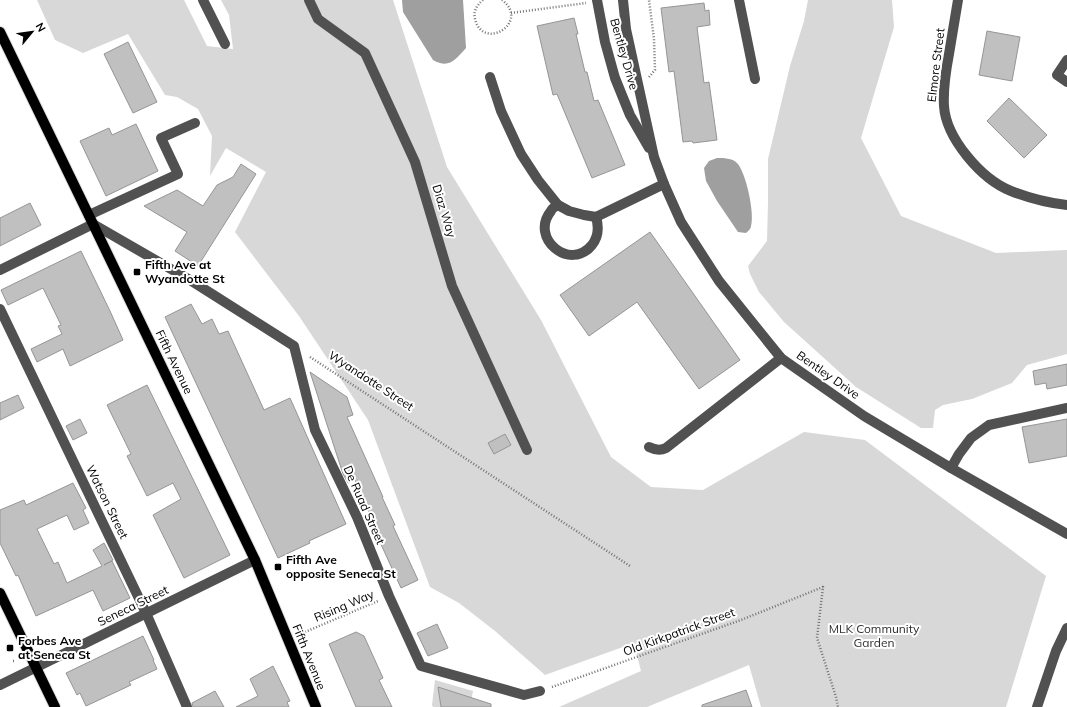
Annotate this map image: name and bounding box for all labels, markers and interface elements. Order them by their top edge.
north arrow [12,12,52,52]
street label: Bentley Drive [607,16,642,91]
text: N [33,20,49,34]
street label: Elmore Street [924,27,947,103]
street label: Diaz Way [429,183,460,240]
place label: Fifth Ave at Wyandotte St [145,257,225,286]
marker: Fifth Ave at Wyandotte St [132,267,142,277]
street label: Fifth Avenue [152,327,196,396]
street label: Wyandotte Street [326,347,417,414]
street label: Bentley Drive [794,347,863,402]
street label: Watson Street [83,462,132,541]
street label: De Ruad Street [340,463,389,546]
place label: Fifth Ave opposite Seneca St [286,552,396,581]
marker: Fifth Ave opposite Seneca St [273,562,283,572]
street label: Seneca Street [95,582,171,629]
street label: Rising Way [312,586,377,625]
street label: Old Kirkpatrick Street [621,604,737,659]
park label: MLK Community Garden [829,621,920,650]
street label: Fifth Avenue [289,622,329,692]
place label: Forbes Ave at Seneca St [18,633,91,662]
marker: Forbes Ave at Seneca St [5,643,15,653]

